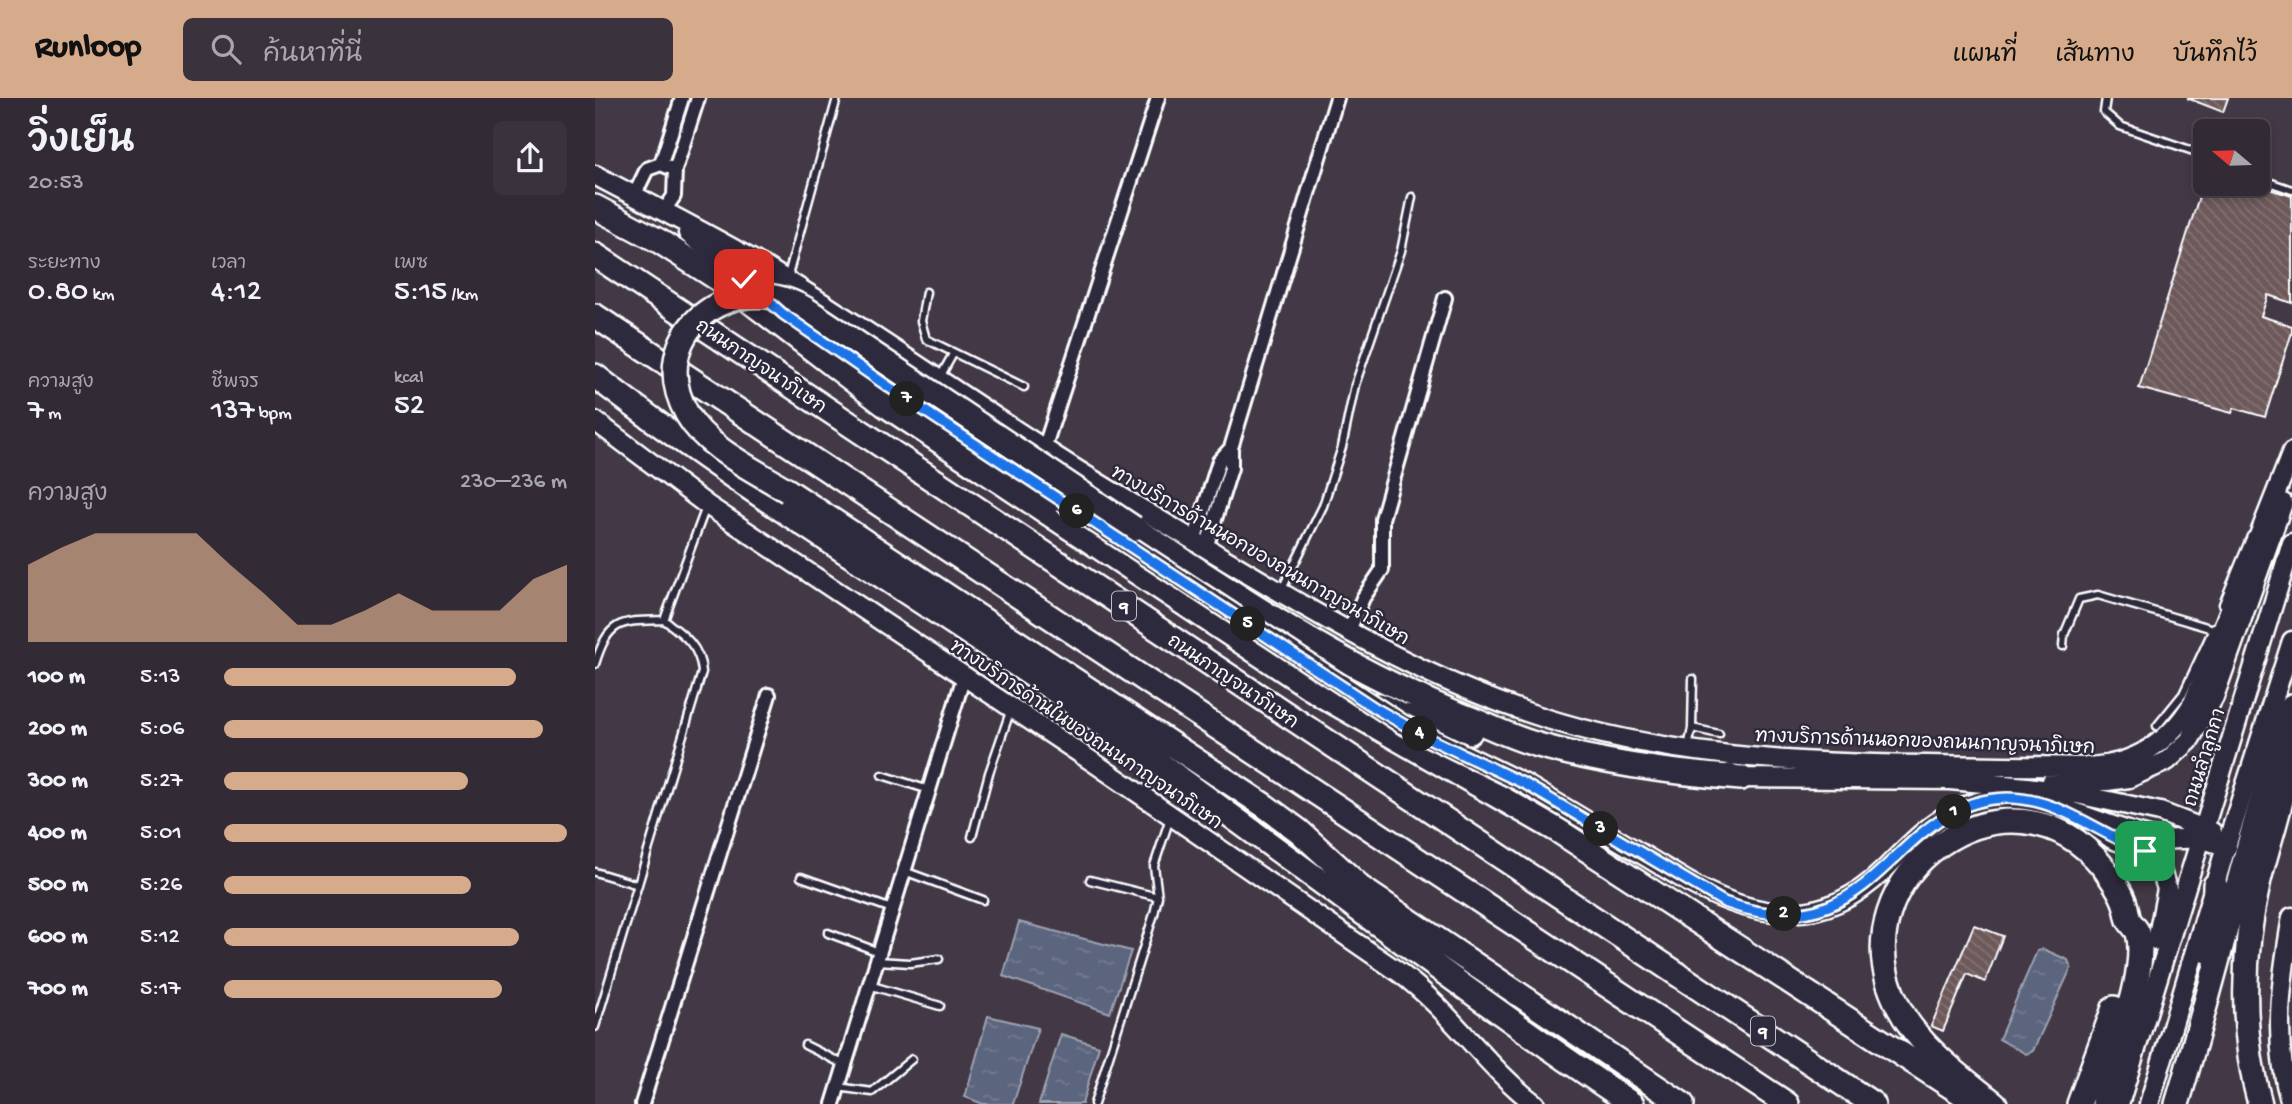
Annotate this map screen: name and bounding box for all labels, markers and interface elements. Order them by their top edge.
search box [183,18,673,81]
text: Runloop [35,30,141,68]
icon: search [207,30,245,68]
text: ค้นหาที่นี่ [263,41,362,72]
text: แผนที่ [1952,42,2017,71]
text: เส้นทาง [2055,42,2135,71]
text: บันทึกไว้ [2173,42,2257,71]
north arrow [2193,119,2270,196]
map controls [2193,119,2270,196]
button: share [493,121,567,195]
text: วิ่งเย็น [28,122,134,166]
text: 20:53 [28,170,84,197]
pin [714,249,774,309]
text: ระยะทาง [28,253,101,276]
text: เวลา [211,253,246,276]
text: เพซ [394,253,428,276]
icon: check [725,260,763,298]
text: 0.80 [28,276,88,311]
text: 4:12 [211,276,261,311]
text: 5:15 [394,276,447,311]
text: km [88,284,114,307]
text: /km [447,284,478,307]
street label: ถนนกาญจนาภิเษก [690,314,831,420]
text: kcal [394,367,424,390]
text: ความสูง [28,372,94,395]
text: ชีพจร [211,372,259,395]
pin: 7 [889,382,925,416]
text: 7 [902,387,911,410]
text: 52 [394,390,424,425]
text: 7 [28,395,44,430]
text: 137 [211,395,254,430]
text: m [44,403,62,426]
text: bpm [254,403,292,426]
street label: ทางบริการด้านนอกของถนนกาญจนาภิเษก [1106,459,1414,652]
text: 230–236 m [460,469,567,496]
text: ความสูง [28,482,107,509]
pin: 6 [1059,494,1095,528]
text: 6 [1072,499,1081,522]
road number: 9 [1112,592,1136,620]
pin: 5 [1231,606,1265,642]
text: 5 [1243,612,1253,635]
street label: ถนนกาญจนาภิเษก [1162,629,1303,735]
street label: ทางบริการด้านในของถนนกาญจนาภิเษก [944,633,1228,836]
text: 100 m [28,664,85,691]
text: 5:13 [140,664,181,691]
street label: ถนนลำลูกกา [2178,705,2232,810]
text: 200 m [28,716,87,743]
text: 5:06 [140,716,184,743]
pin: 4 [1403,716,1437,752]
text: 4 [1415,722,1424,745]
street label: ทางบริการด้านนอกของถนนกาญจนาภิเษก [1754,723,2096,761]
text: 300 m [28,768,88,795]
text: 5:27 [140,768,183,795]
pin: 1 [1937,794,1971,830]
text: 1 [1950,800,1957,823]
pin: 3 [1583,812,1619,846]
text: 3 [1596,817,1605,840]
text: 400 m [28,820,87,847]
text: 5:01 [140,820,182,847]
pin [2115,821,2175,881]
icon: arrive [2126,832,2164,870]
text: 500 m [28,872,88,899]
text: 5:26 [140,872,182,899]
pin: 2 [1767,896,1801,932]
text: 2 [1779,902,1788,925]
text: 600 m [28,924,88,951]
text: 5:12 [140,924,180,951]
text: 700 m [28,976,88,1003]
text: 5:17 [140,976,181,1003]
road number: 9 [1751,1016,1775,1046]

